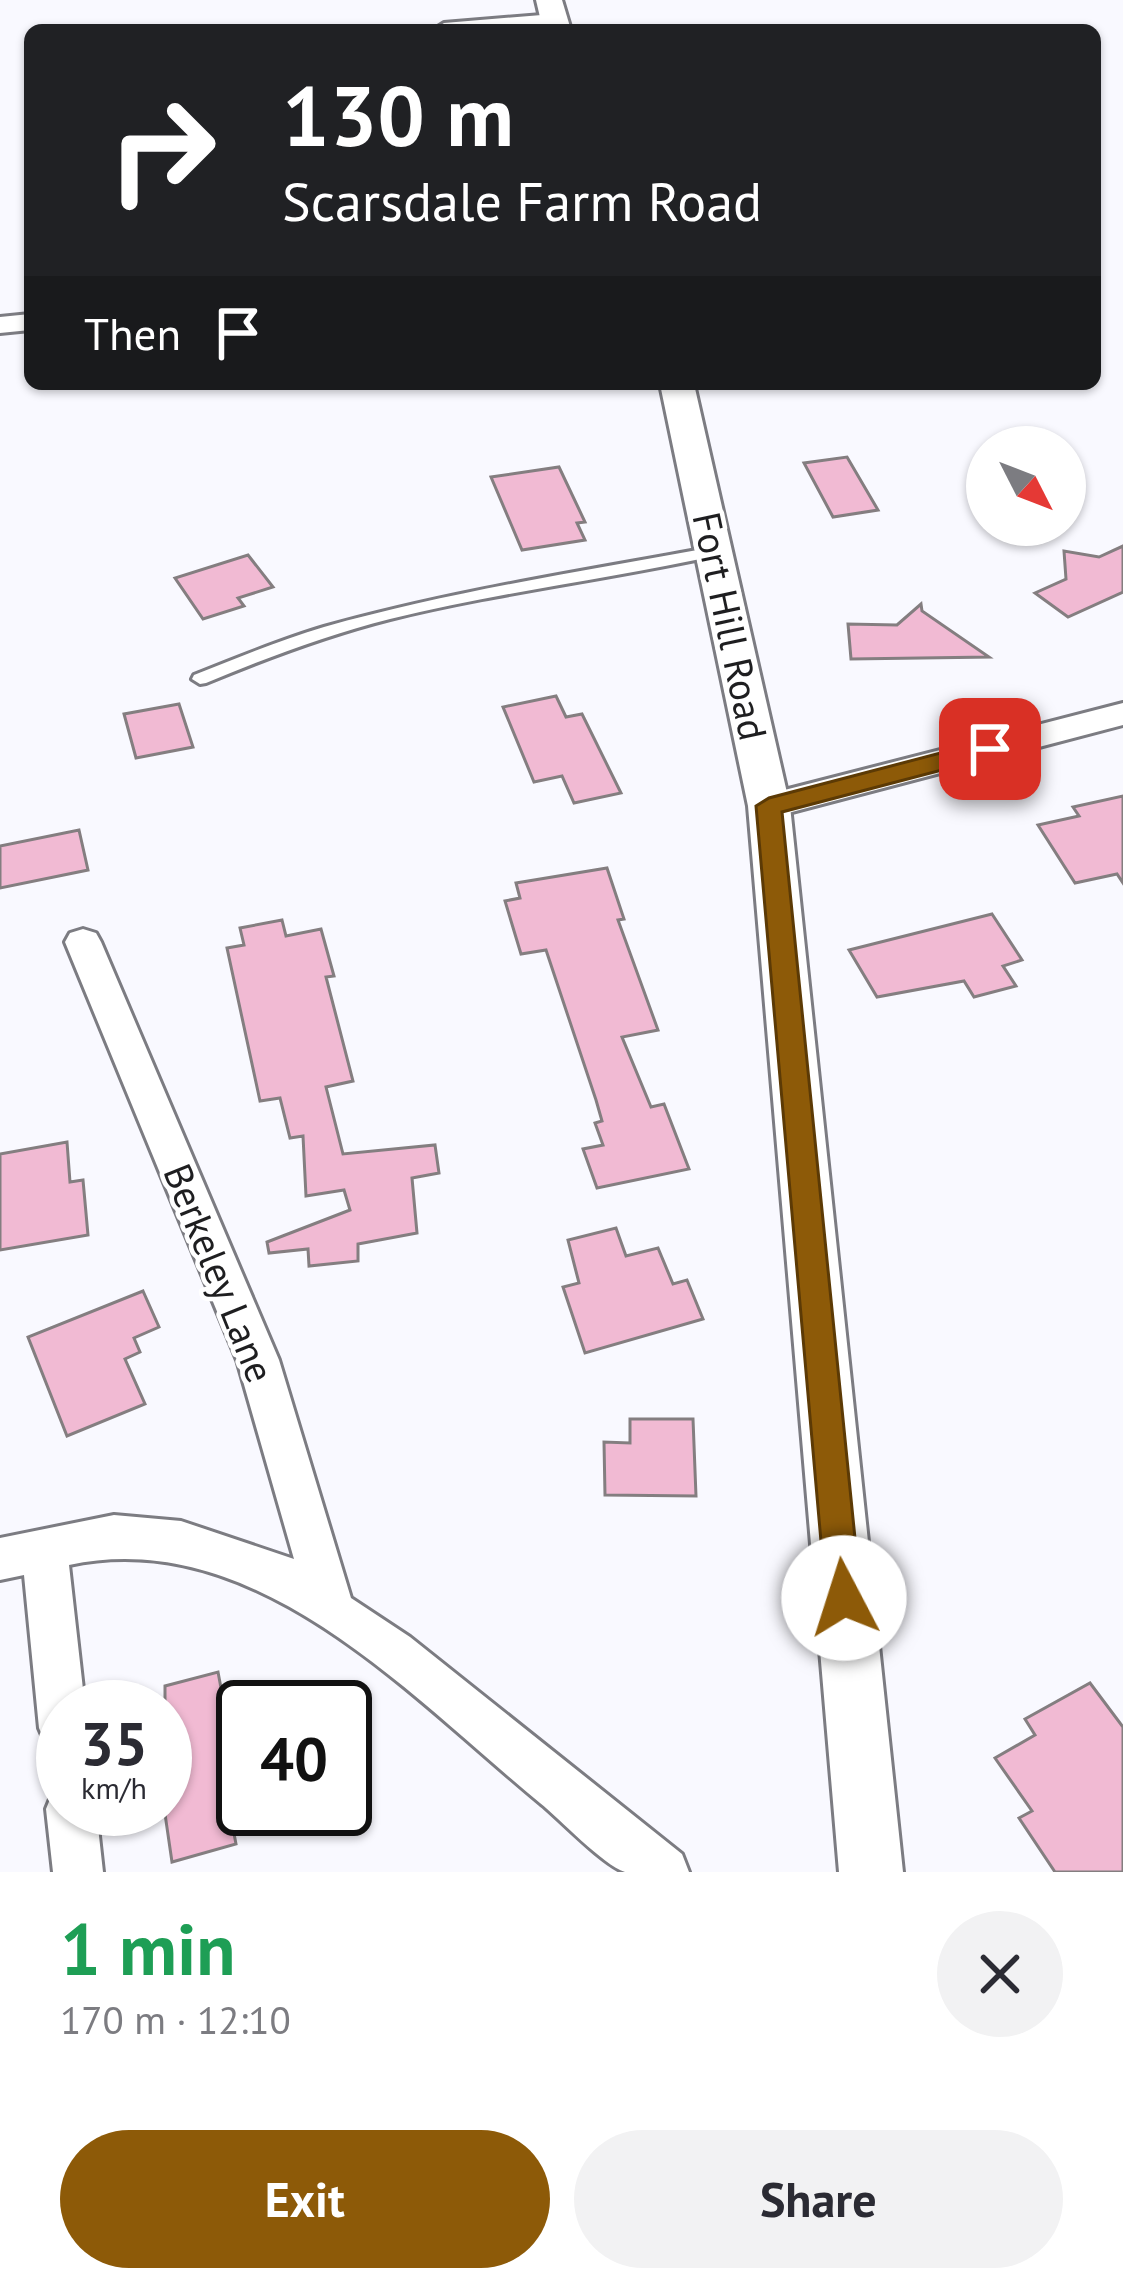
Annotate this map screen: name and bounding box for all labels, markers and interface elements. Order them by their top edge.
text: 130 m [282,60,514,169]
icon: right [84,72,240,228]
text: Scarsdale Farm Road [282,166,762,236]
icon: arrive [205,300,271,366]
text: Then [84,304,181,362]
north arrow [966,426,1086,546]
map controls [966,426,1086,546]
street label: Fort Hill Road [681,507,780,744]
pin [939,698,1041,800]
icon: arrive [957,716,1023,782]
street label: Berkeley Lane [153,1156,286,1390]
position arrow [781,1535,907,1661]
speed limit sign: 40 [216,1680,372,1836]
text: 35 [80,1704,148,1782]
text: km/h [81,1768,147,1807]
text: 1 min [60,1902,236,1995]
button: close [937,1911,1063,2037]
text: 170 m · 12:10 [60,1994,291,2045]
button: Exit [60,2130,550,2268]
button: Share [574,2130,1063,2268]

